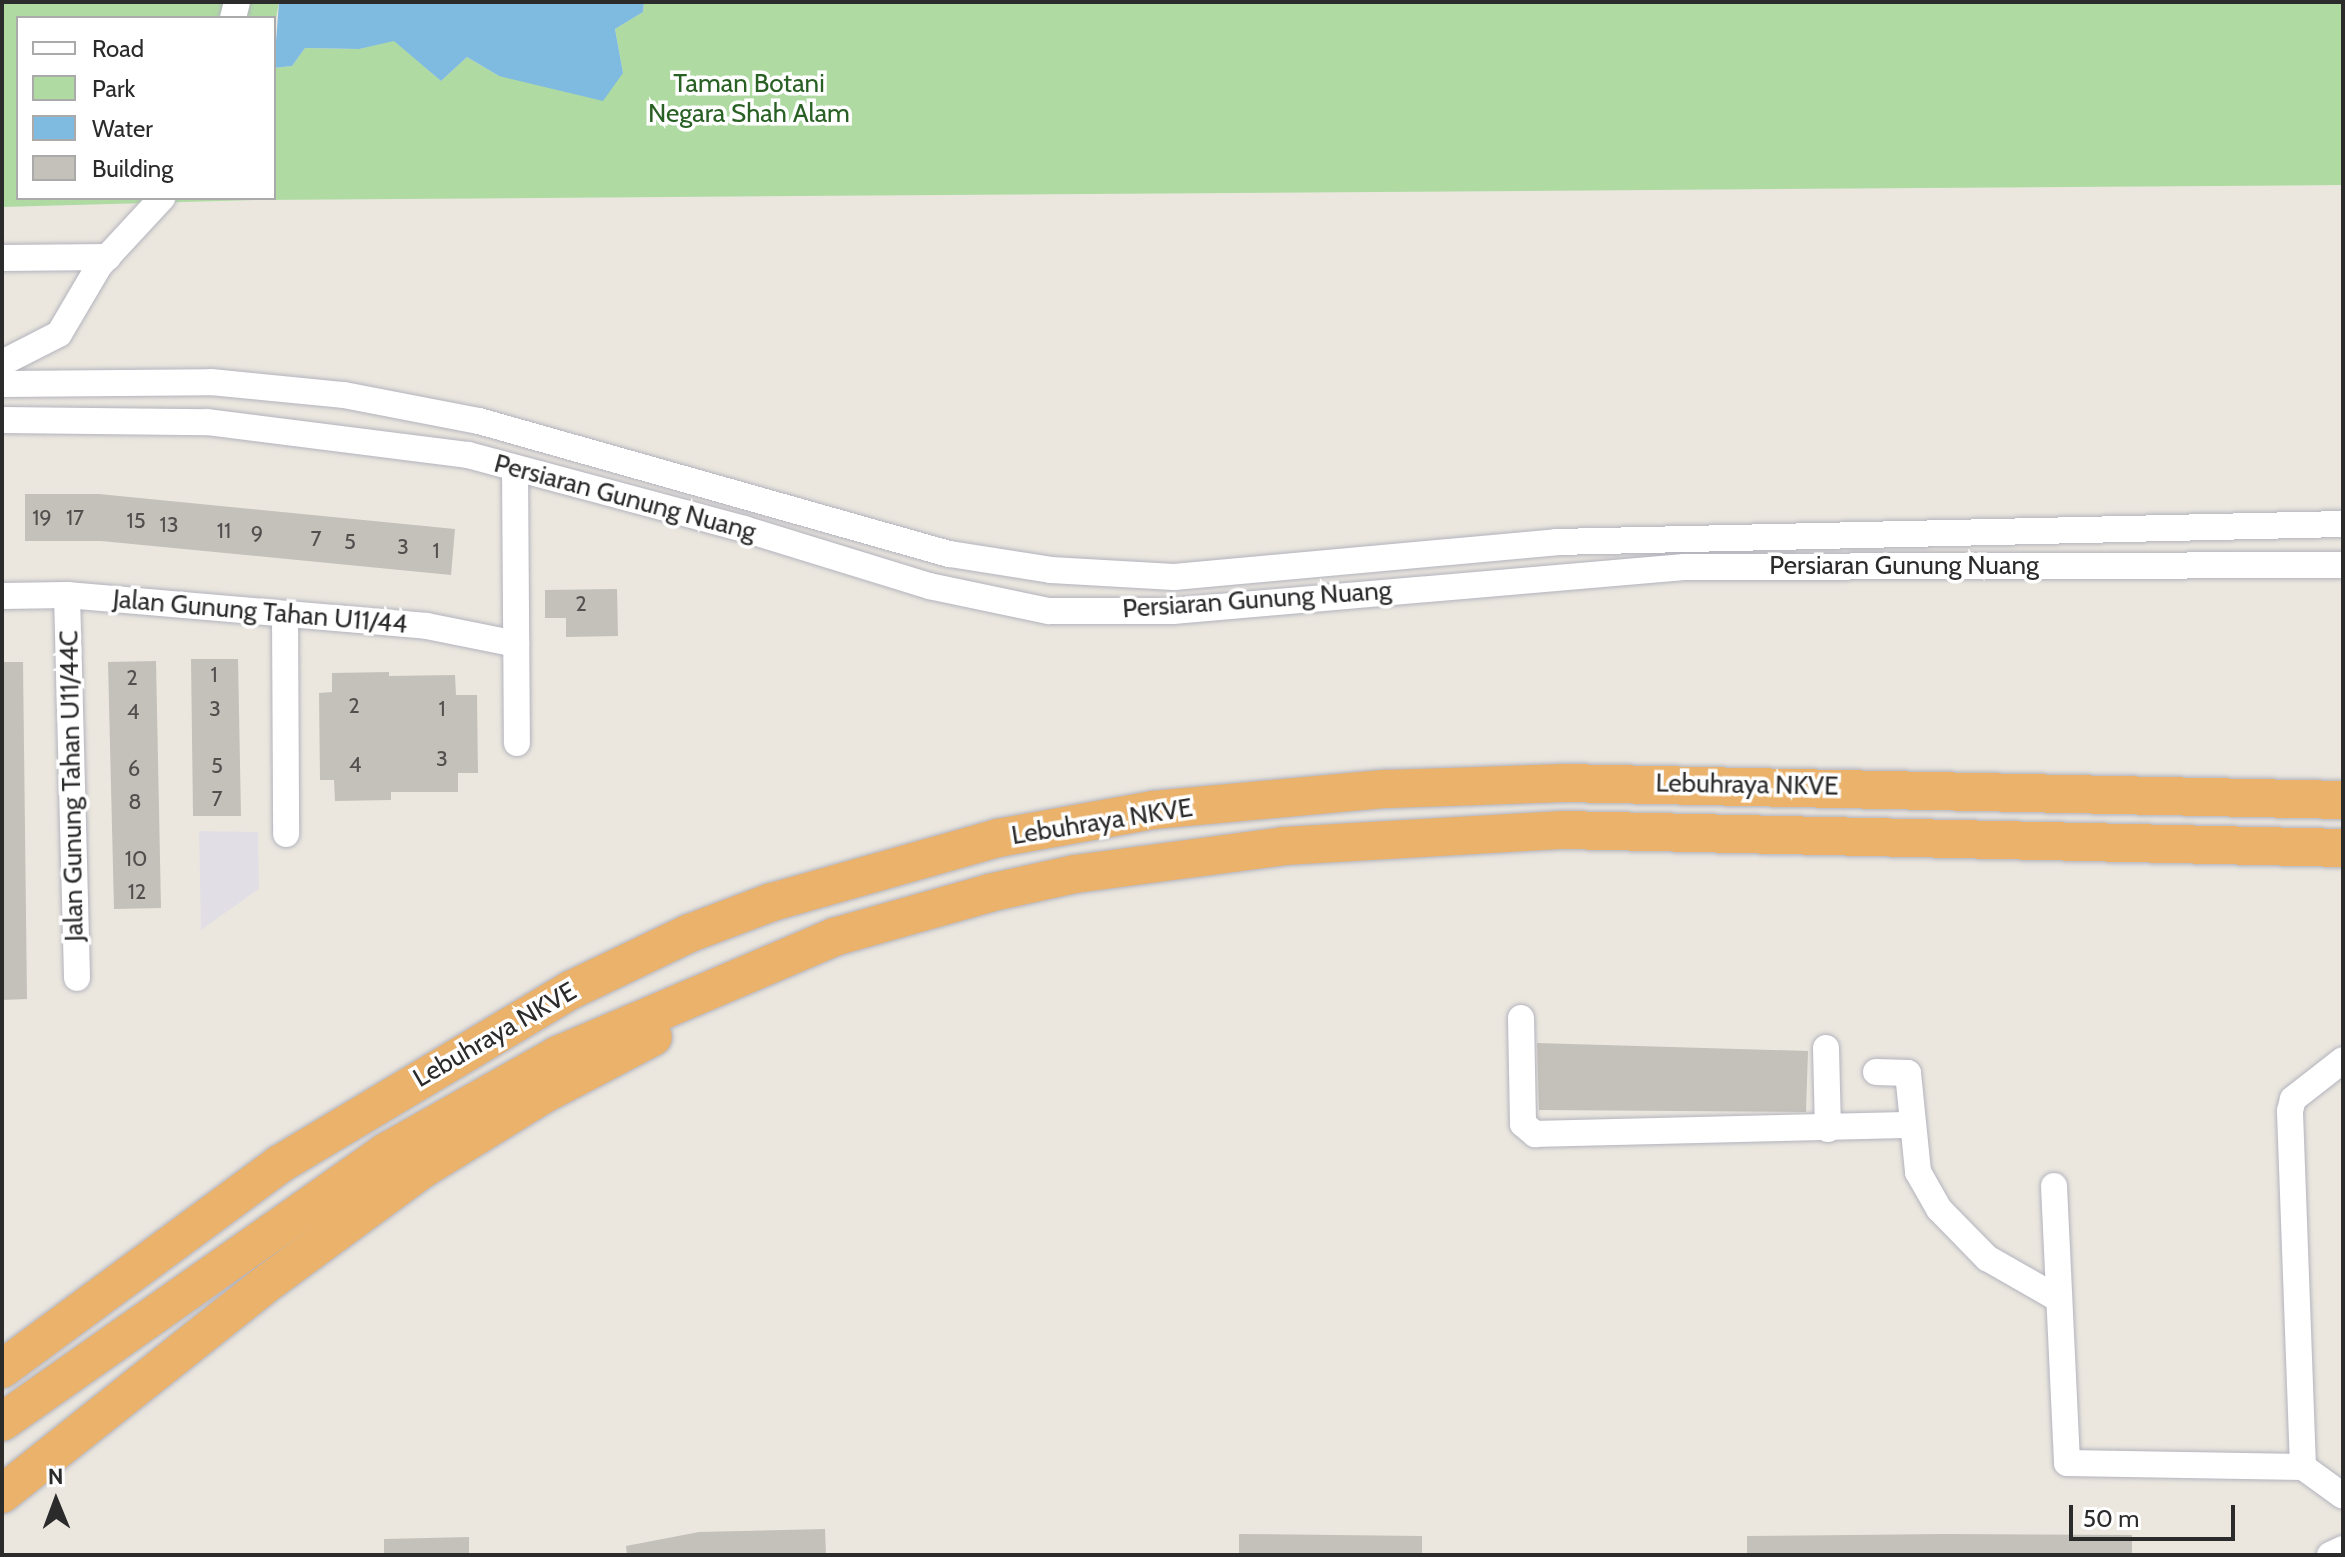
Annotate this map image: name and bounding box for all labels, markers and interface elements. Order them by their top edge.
legend [16,16,276,200]
text: Road [92,34,144,63]
park label: Taman Botani Negara Shah Alam [648,68,850,130]
text: Park [92,74,135,103]
text: Water [92,114,153,143]
text: Building [92,154,173,183]
street label: Persiaran Gunung Nuang [491,448,759,548]
house number: 19 [32,505,52,531]
house number: 17 [66,505,84,531]
house number: 15 [126,508,146,534]
house number: 13 [159,512,179,538]
house number: 11 [217,518,231,544]
house number: 9 [251,521,263,547]
house number: 7 [310,526,322,552]
house number: 5 [344,529,356,555]
house number: 3 [397,534,409,560]
house number: 1 [432,538,440,564]
street label: Persiaran Gunung Nuang [1769,550,2039,582]
street label: Persiaran Gunung Nuang [1121,575,1393,625]
street label: Jalan Gunung Tahan U11/44 [112,584,408,640]
house number: 2 [575,591,587,617]
street label: Jalan Gunung Tahan U11/44C [54,630,90,942]
house number: 1 [210,662,218,688]
house number: 2 [126,665,138,691]
house number: 2 [348,693,360,719]
house number: 3 [209,696,221,722]
house number: 1 [438,696,446,722]
house number: 4 [127,699,139,725]
house number: 3 [436,746,448,772]
house number: 4 [349,752,361,778]
house number: 5 [211,753,223,779]
house number: 6 [128,756,140,782]
street label: Lebuhraya NKVE [1655,768,1839,802]
house number: 7 [211,786,223,812]
house number: 8 [128,789,142,815]
street label: Lebuhraya NKVE [1009,792,1195,852]
house number: 10 [125,846,147,872]
house number: 12 [128,879,146,905]
street label: Lebuhraya NKVE [408,976,582,1094]
north arrow [16,1461,96,1541]
text: N [48,1463,64,1490]
scale bar [2073,1489,2239,1539]
text: 50 m [2083,1504,2139,1533]

